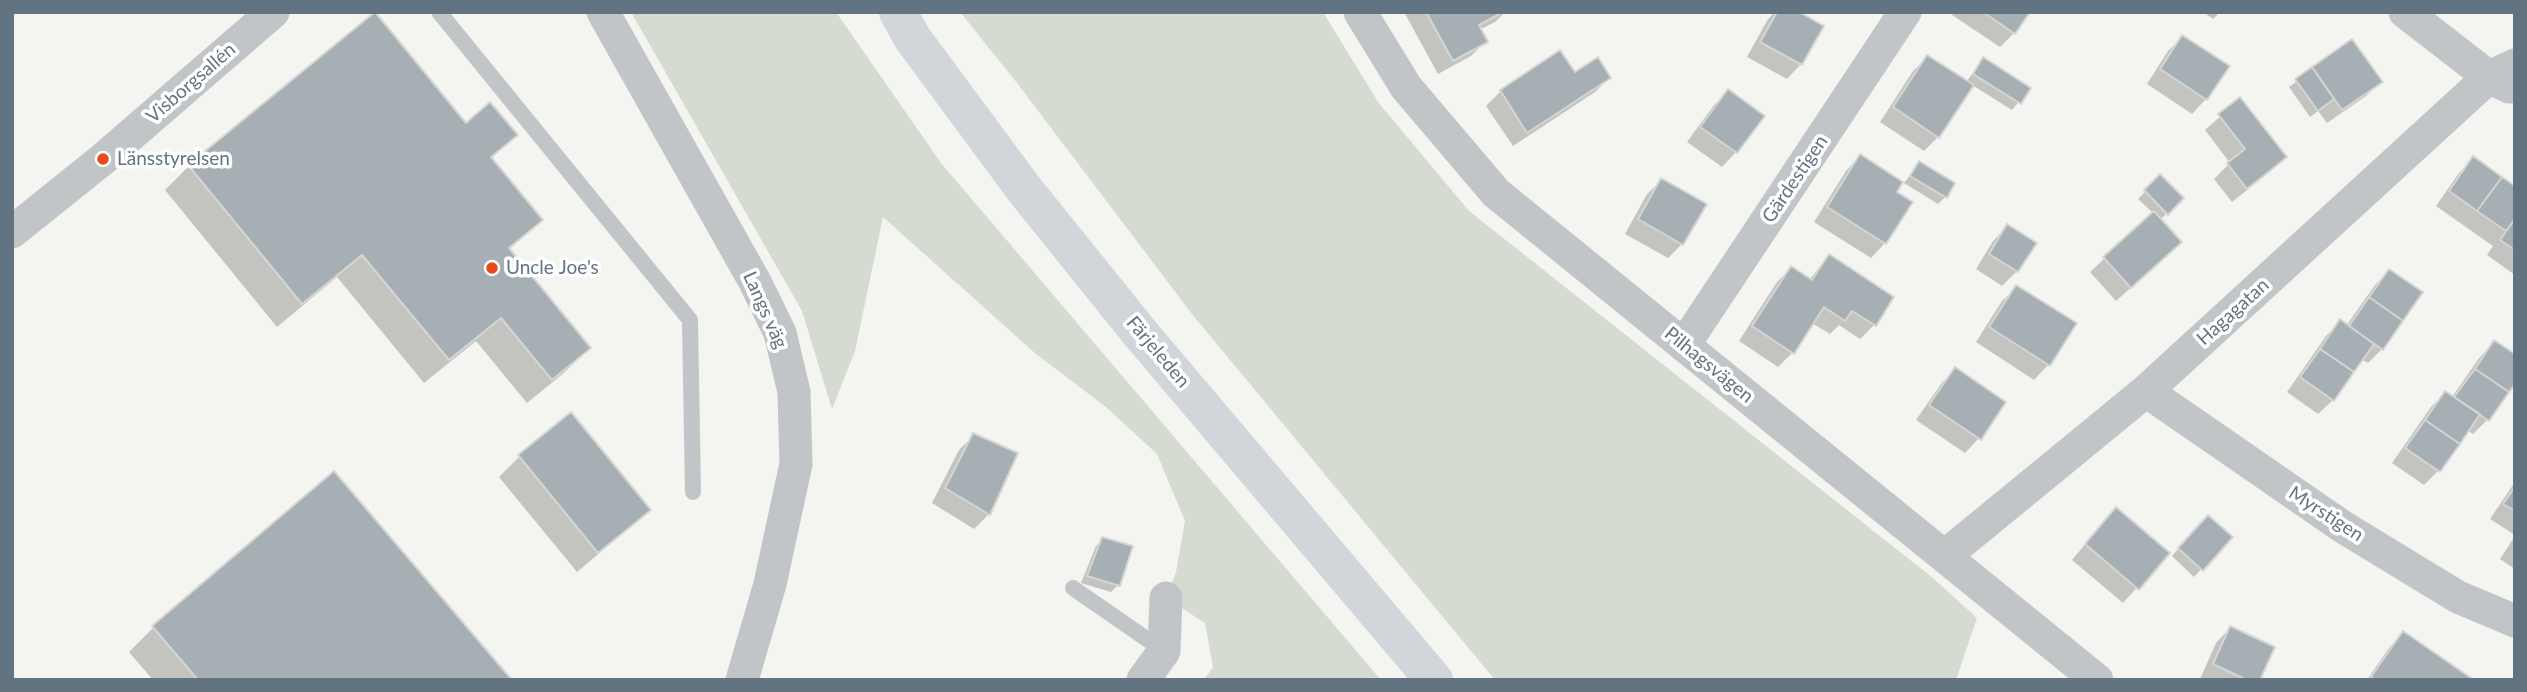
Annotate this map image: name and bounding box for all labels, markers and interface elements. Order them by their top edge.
street label: Visborgsallén [142,38,240,128]
street label: Gärdestigen [1757,131,1833,227]
place label: Länsstyrelsen [117,148,230,170]
marker: Länsstyrelsen [95,151,111,167]
place label: Uncle Joe's [506,257,599,279]
marker: Uncle Joe's [484,260,500,276]
street label: Langs väg [738,268,792,352]
street label: Hagagatan [2192,274,2274,350]
street label: Färjeleden [1122,312,1194,392]
street label: Pilhagsvägen [1660,322,1758,408]
street label: Myrstigen [2284,481,2368,547]

